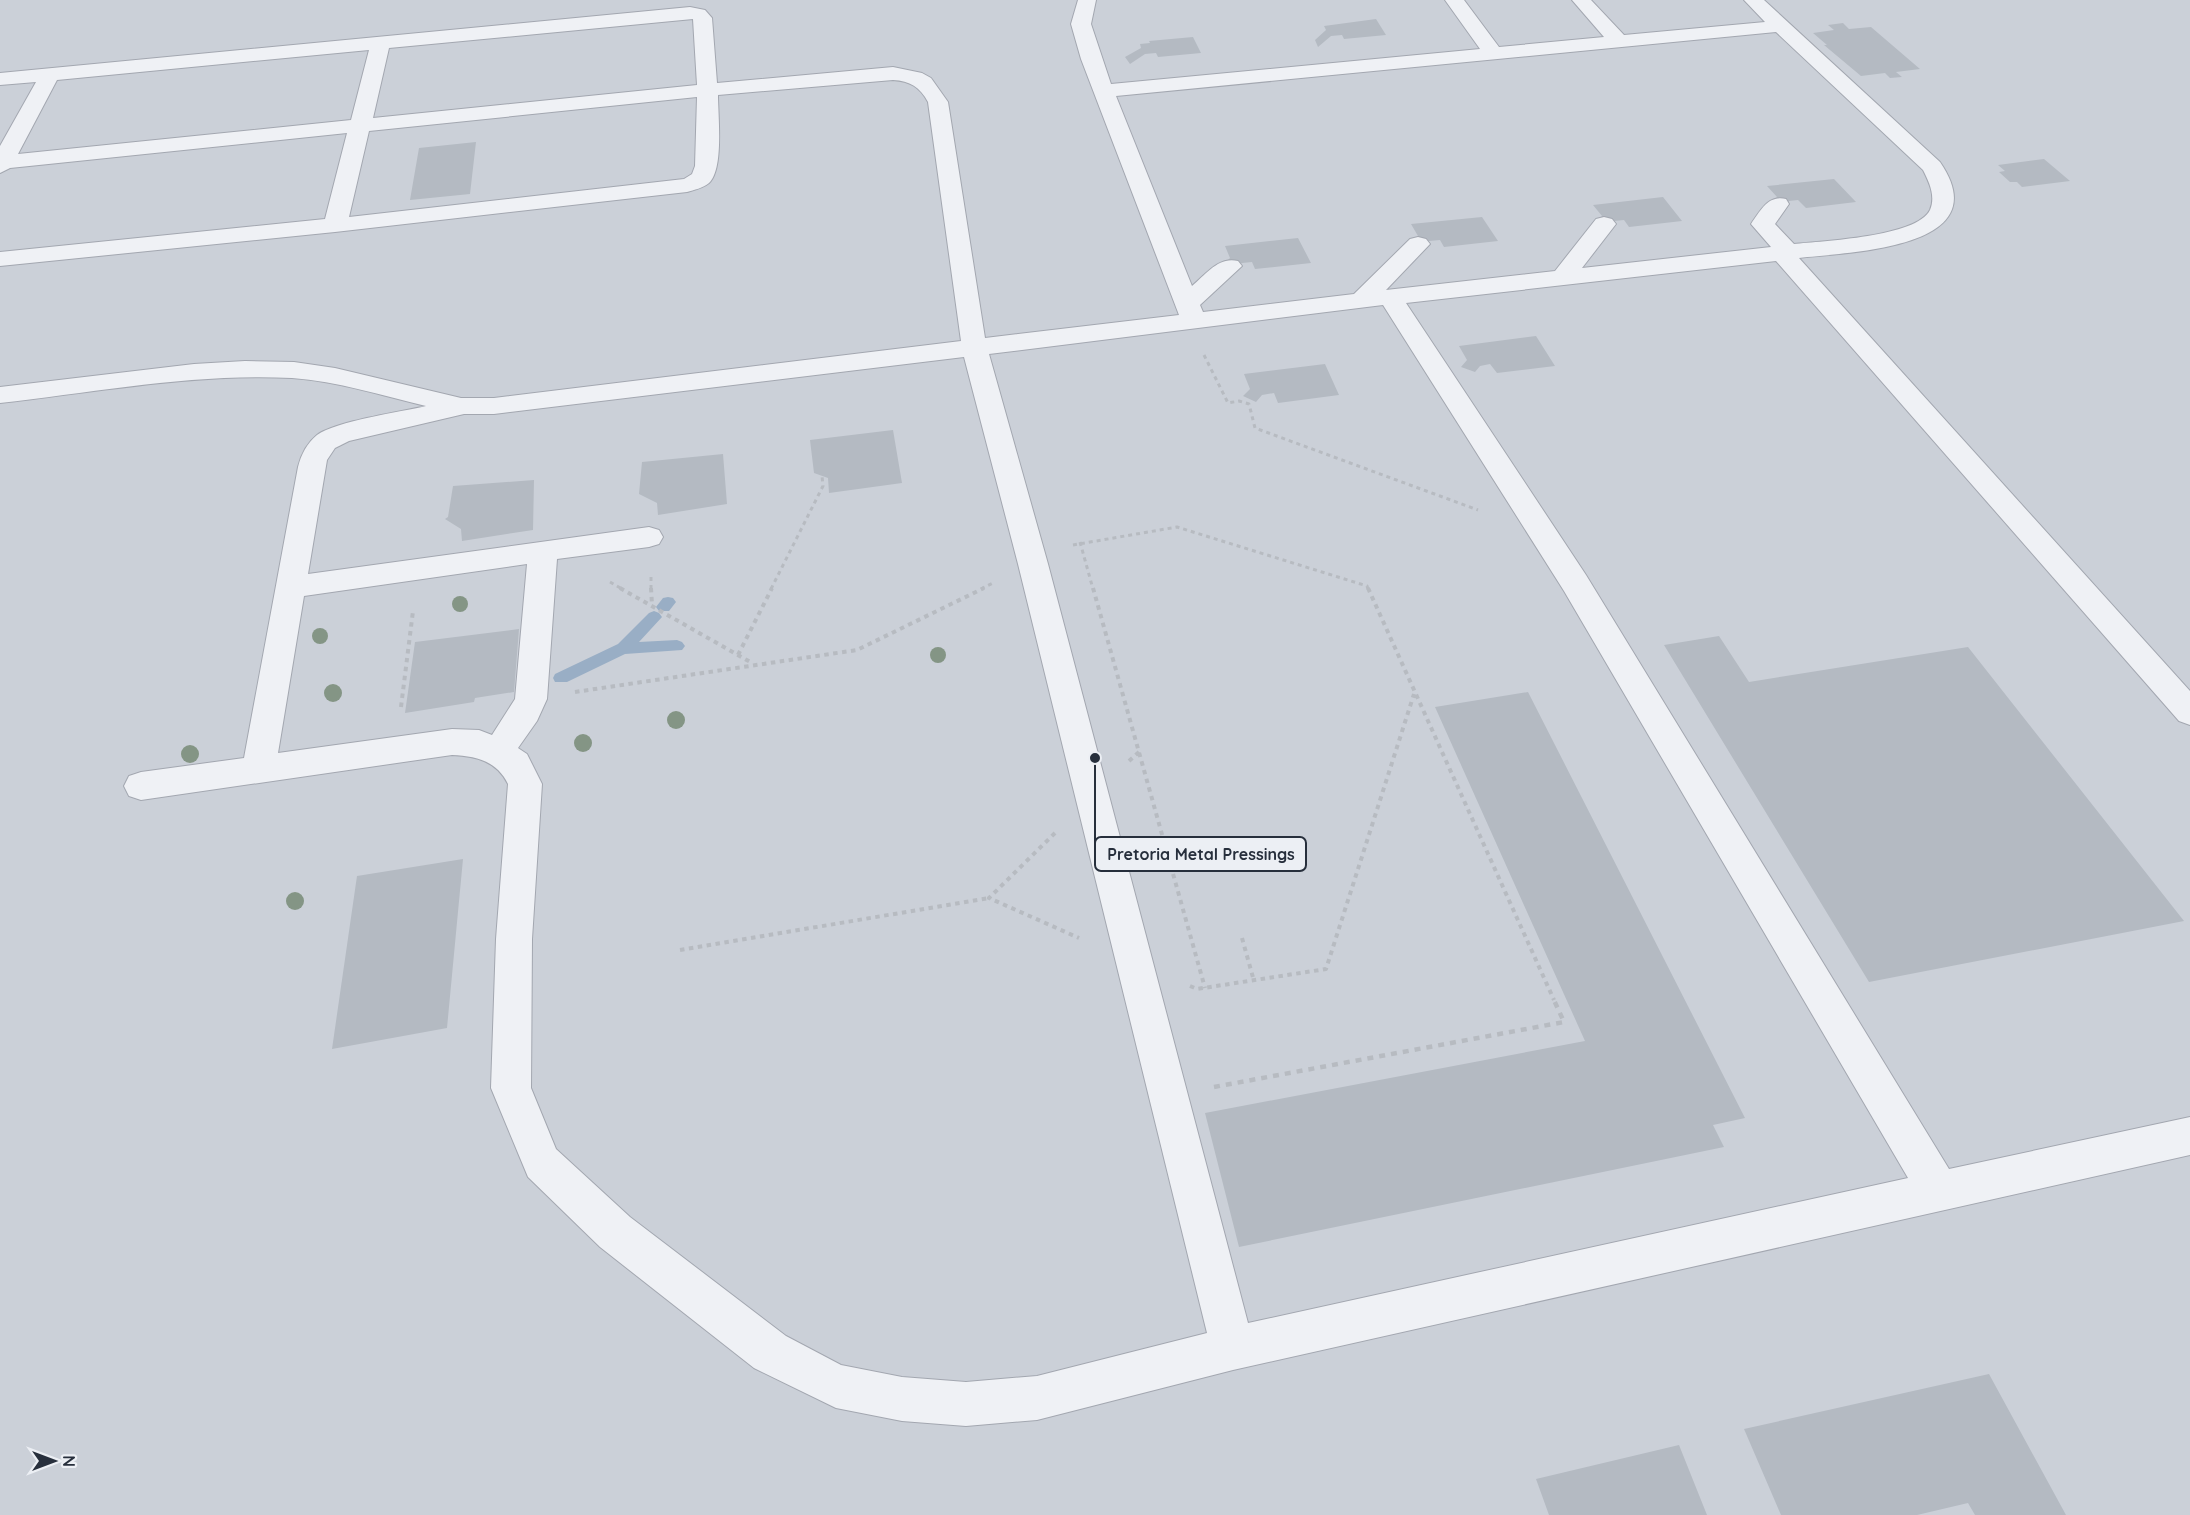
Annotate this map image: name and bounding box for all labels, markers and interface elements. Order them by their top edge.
callout: Pretoria Metal Pressings [1095,837,1306,871]
text: Pretoria Metal Pressings [1107,844,1295,864]
north arrow [24,1431,84,1491]
text: N [59,1455,79,1467]

